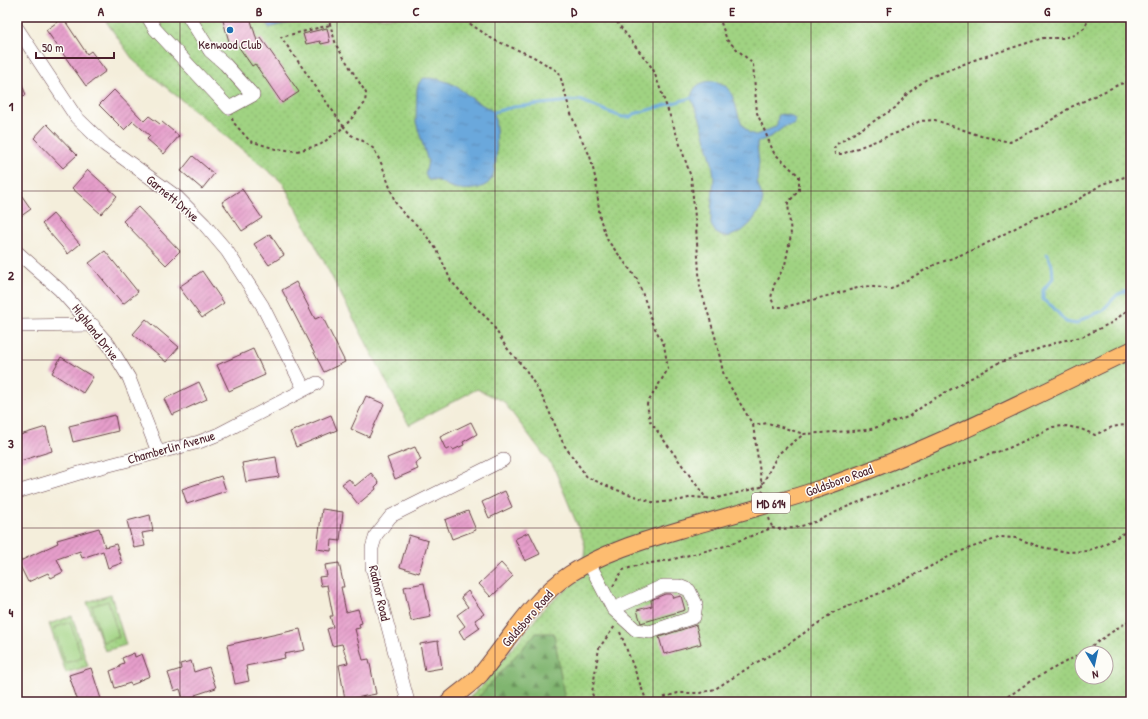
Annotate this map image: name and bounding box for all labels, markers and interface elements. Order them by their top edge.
text: A [98,2,105,20]
text: B [256,2,263,20]
text: C [412,2,420,20]
text: D [571,2,578,20]
text: E [729,2,735,20]
text: F [886,2,893,20]
text: G [1044,2,1051,20]
marker: Kenwood Club [225,25,235,35]
scale bar [36,34,114,60]
place label: Kenwood Club [198,35,262,53]
text: 50 m [42,39,63,56]
text: 1 [9,97,14,115]
street label: Garnett Drive [143,171,203,225]
text: 2 [8,266,15,284]
street label: Highland Drive [68,300,124,364]
street label: Chamberlin Avenue [125,426,217,468]
text: 3 [8,434,14,452]
street label: Goldsboro Road [803,460,875,500]
road number: MD 614 [752,493,790,513]
street label: Radnor Road [365,563,395,623]
street label: Goldsboro Road [497,586,557,650]
text: 4 [9,603,14,621]
north arrow [1074,645,1114,685]
text: N [1091,668,1100,682]

